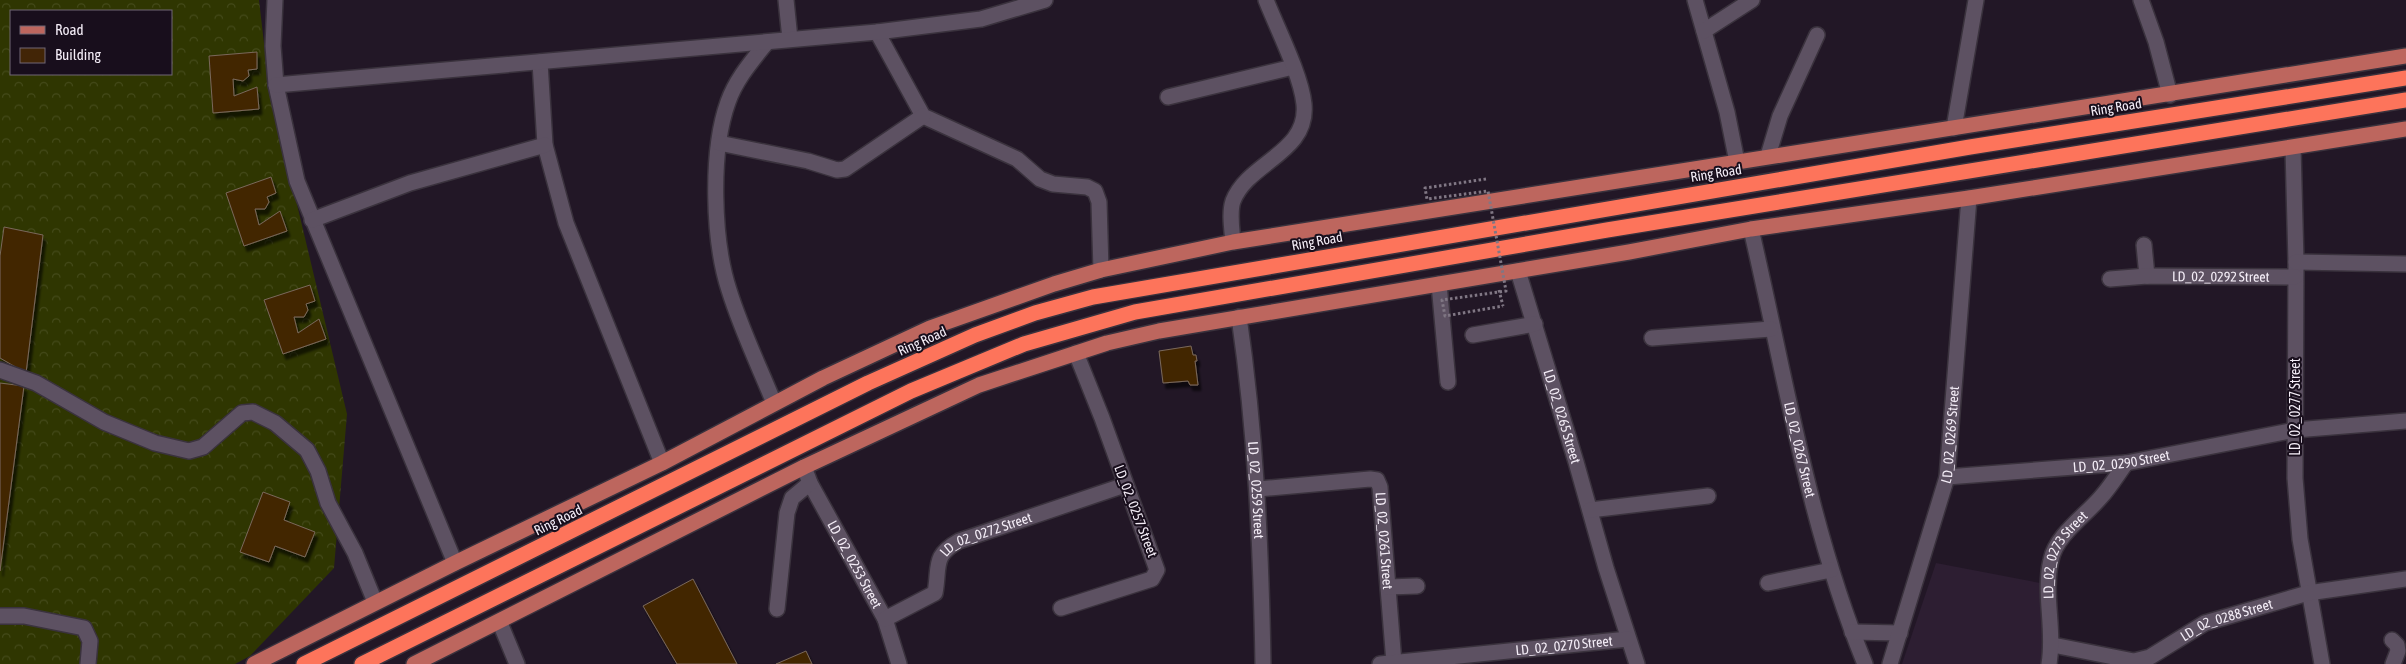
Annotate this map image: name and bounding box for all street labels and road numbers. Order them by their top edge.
street label: Ring Road [2089,95,2143,119]
street label: Ring Road [1689,161,1743,185]
street label: Ring Road [1290,229,1344,253]
street label: LD_02_0292 Street [2172,268,2270,285]
street label: Ring Road [895,323,949,359]
street label: LD_02_0277 Street [2287,358,2303,456]
street label: LD_02_0265 Street [1540,367,1584,465]
street label: LD_02_0269 Street [1938,385,1962,485]
street label: LD_02_0267 Street [1781,400,1819,499]
street label: LD_02_0259 Street [1245,441,1267,539]
street label: LD_02_0290 Street [2072,447,2171,475]
street label: LD_02_0257 Street [1111,463,1161,559]
street label: LD_02_0261 Street [1372,491,1396,590]
street label: Ring Road [531,501,585,539]
street label: LD_02_0273 Street [2040,508,2090,599]
street label: LD_02_0272 Street [936,509,1034,559]
street label: LD_02_0253 Street [824,518,885,611]
street label: LD_02_0288 Street [2177,596,2274,644]
street label: LD_02_0270 Street [1515,633,1613,658]

